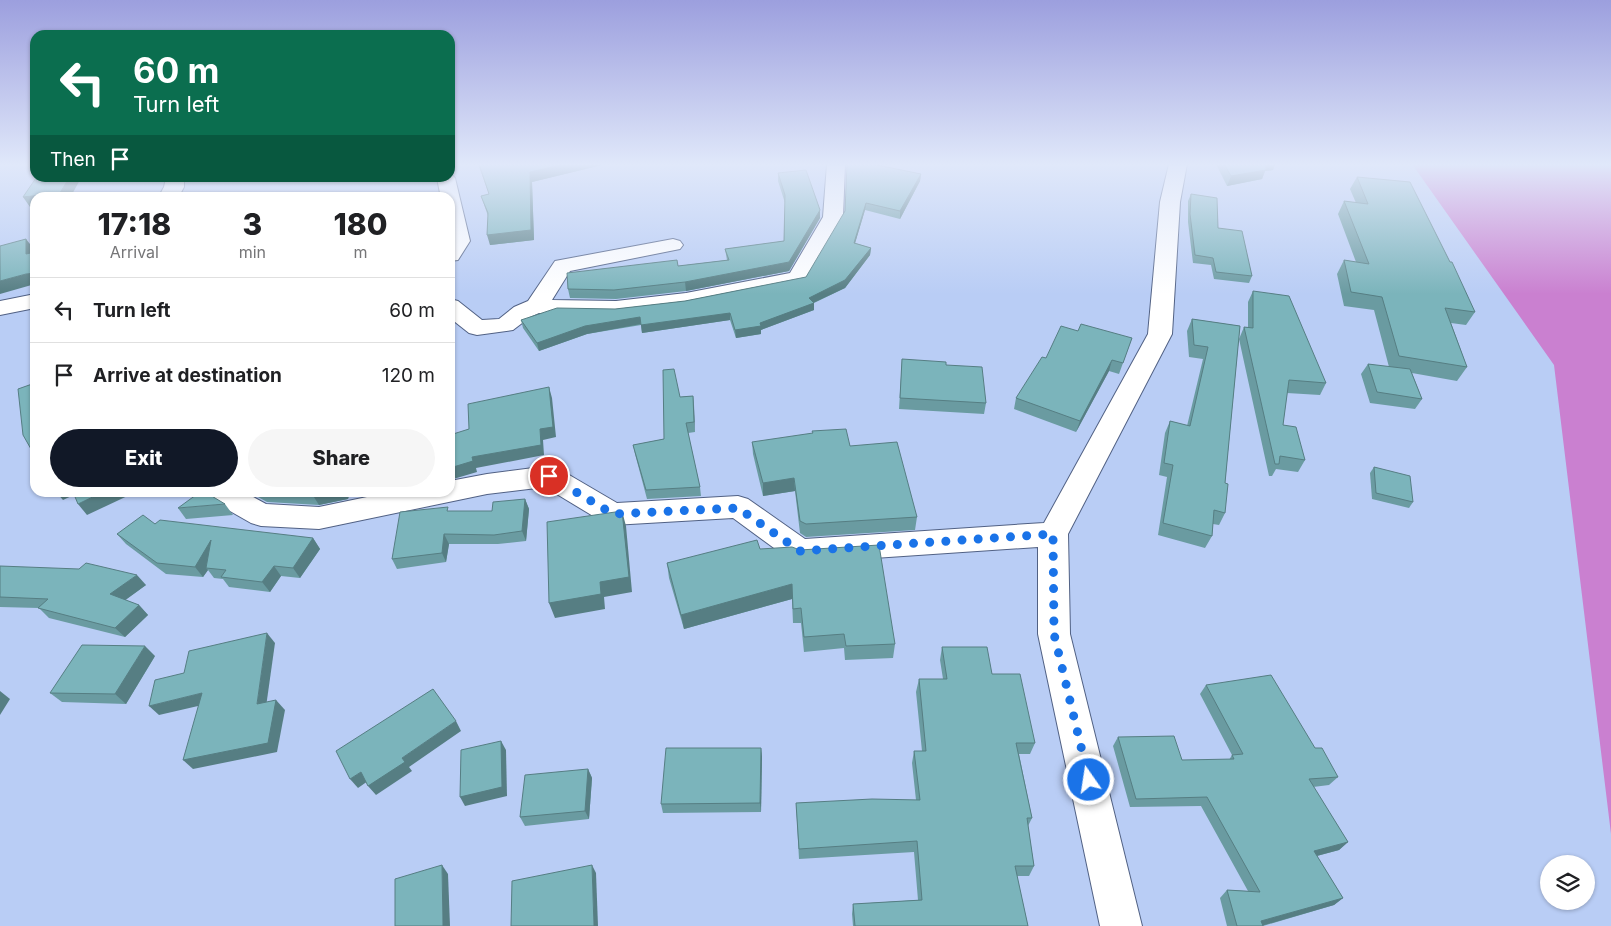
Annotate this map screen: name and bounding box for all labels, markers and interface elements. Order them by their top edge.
text: 60 m [133,49,220,91]
icon: left [50,50,115,115]
text: Turn left [133,91,219,117]
icon: arrive [106,145,134,173]
text: Then [50,148,96,171]
text: 17:18 [98,206,171,242]
text: 3 [242,206,262,242]
text: 180 [334,206,387,242]
text: Arrival [110,242,159,262]
text: min [239,242,266,262]
text: m [354,242,368,262]
icon: left [50,296,78,324]
text: Turn left [93,299,171,322]
text: 60 m [389,299,435,322]
icon: arrive [50,361,78,389]
text: Arrive at destination [93,364,282,387]
text: 120 m [382,364,435,387]
button: Exit [50,429,238,487]
button: Share [248,429,435,487]
pin [528,455,570,497]
icon: arrive [535,462,563,490]
position arrow [1062,753,1114,805]
map controls [1540,855,1595,910]
button: layers [1540,855,1595,910]

